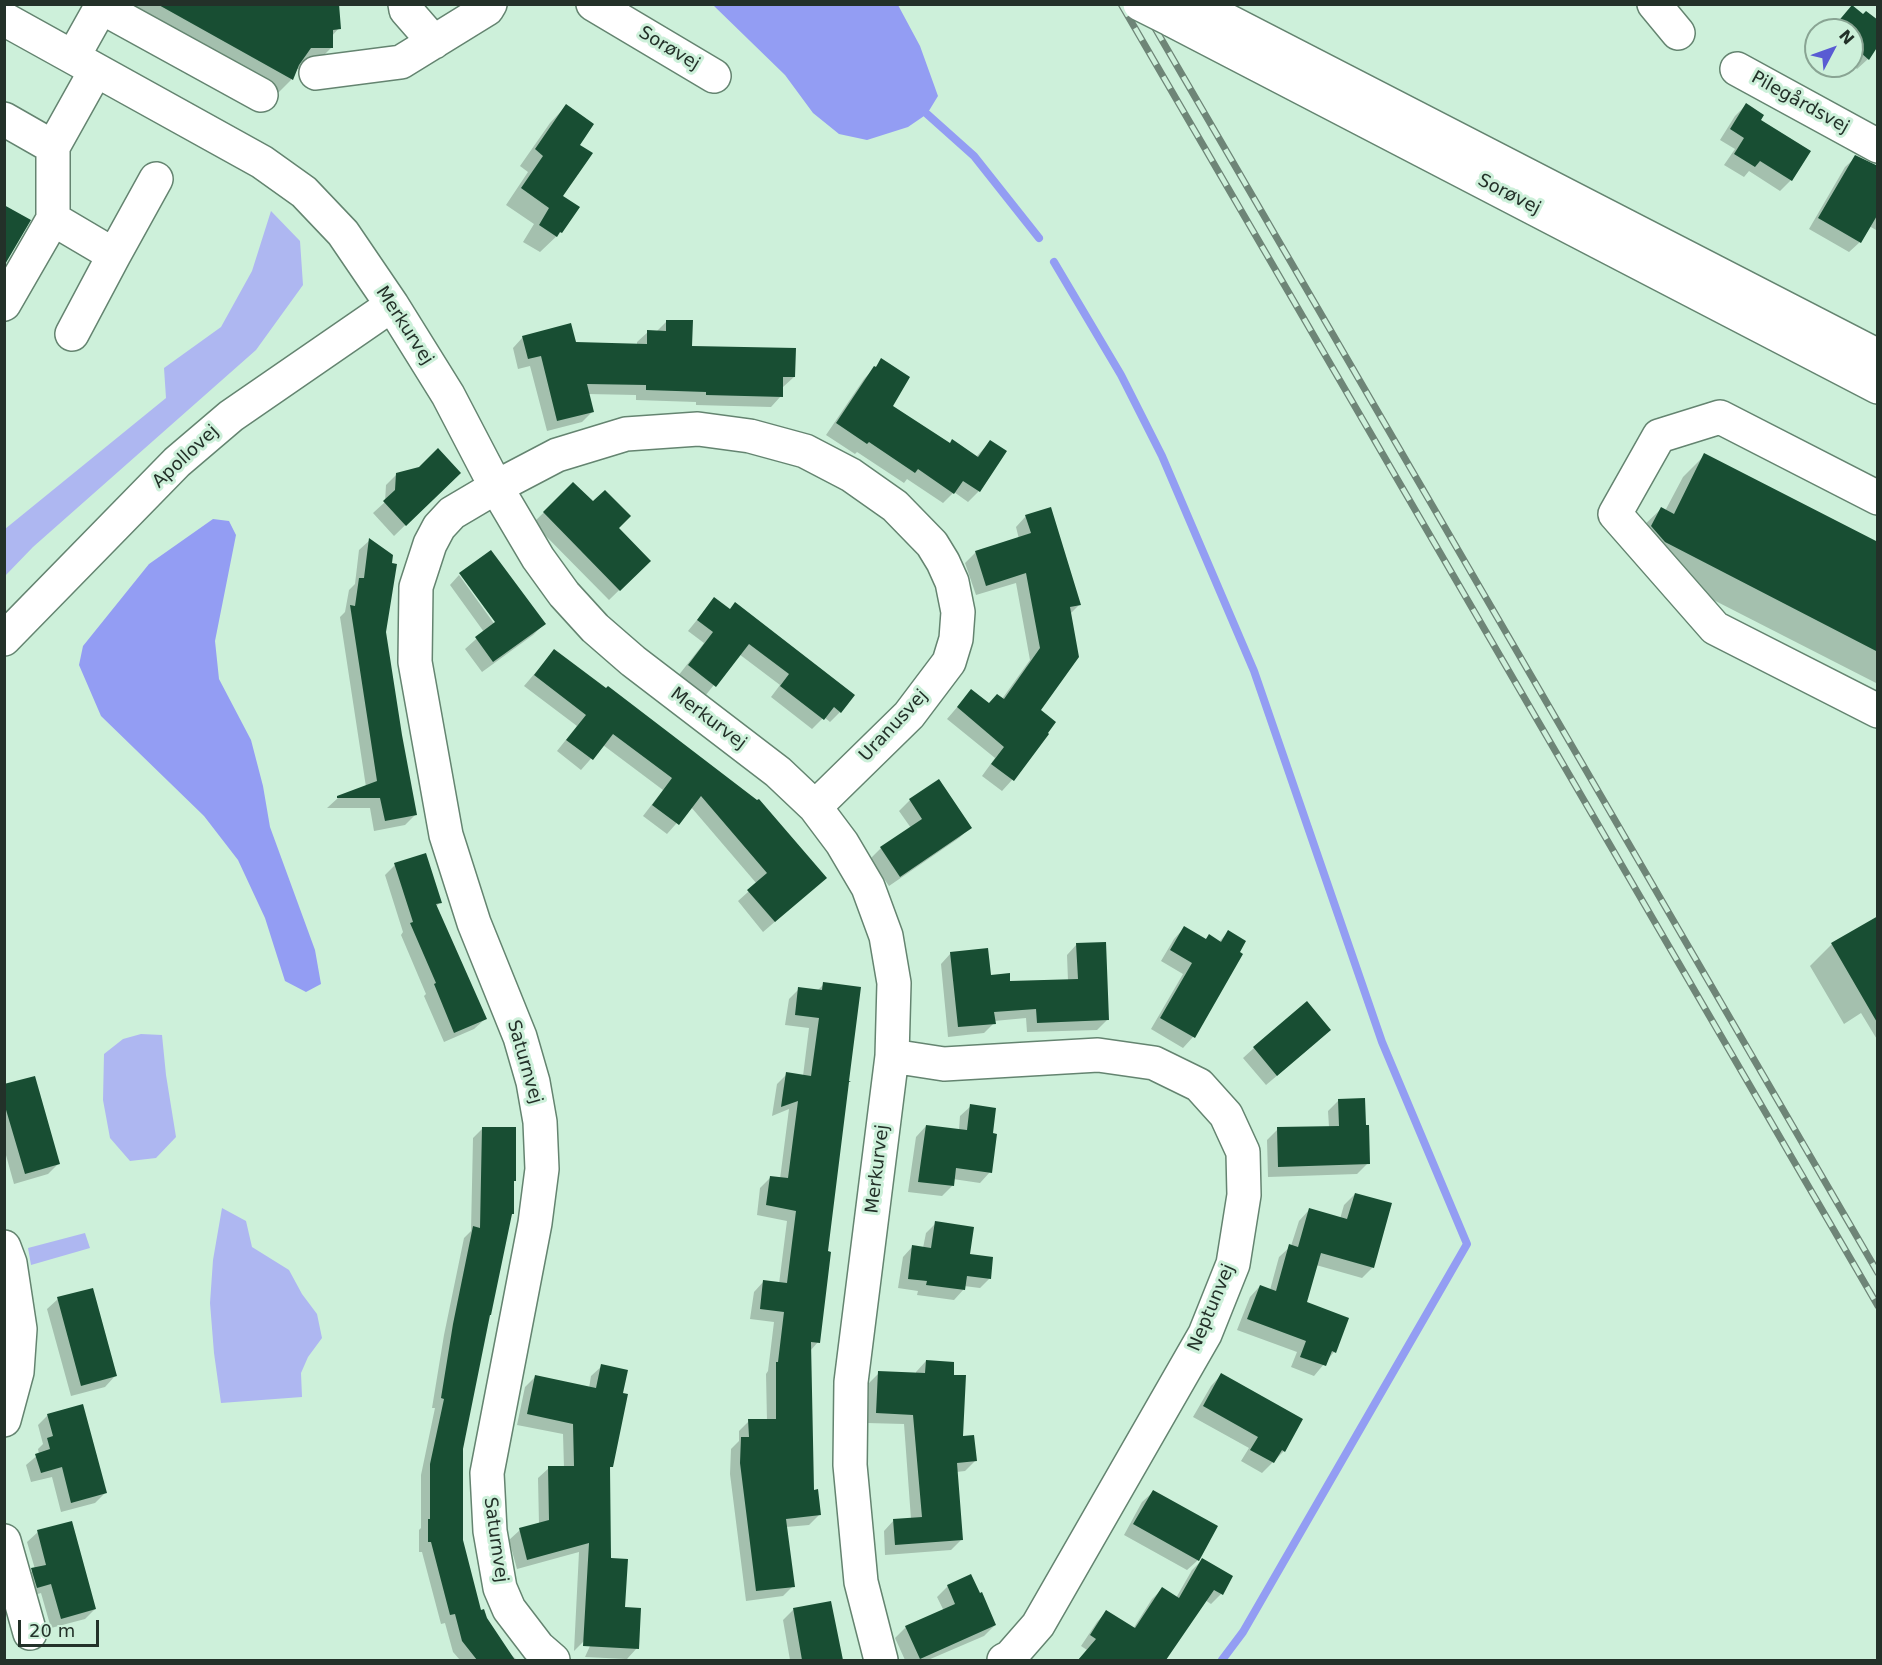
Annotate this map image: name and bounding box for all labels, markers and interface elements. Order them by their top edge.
north arrow [1804,18,1864,78]
street label: Sorøvej [634,22,704,76]
text: N [1835,26,1858,48]
street label: Pilegårdsvej [1747,67,1853,139]
street label: Sorøvej [1474,170,1544,220]
street label: Merkurvej [371,283,437,369]
street label: Apollovej [148,421,224,493]
street label: Merkurvej [666,683,750,755]
street label: Uranusvej [855,686,933,766]
street label: Saturnvej [502,1018,546,1106]
street label: Merkurvej [862,1123,894,1215]
street label: Neptunvej [1184,1261,1240,1355]
street label: Saturnvej [478,1496,512,1584]
scale bar [21,1608,102,1646]
text: 20 m [29,1620,75,1641]

